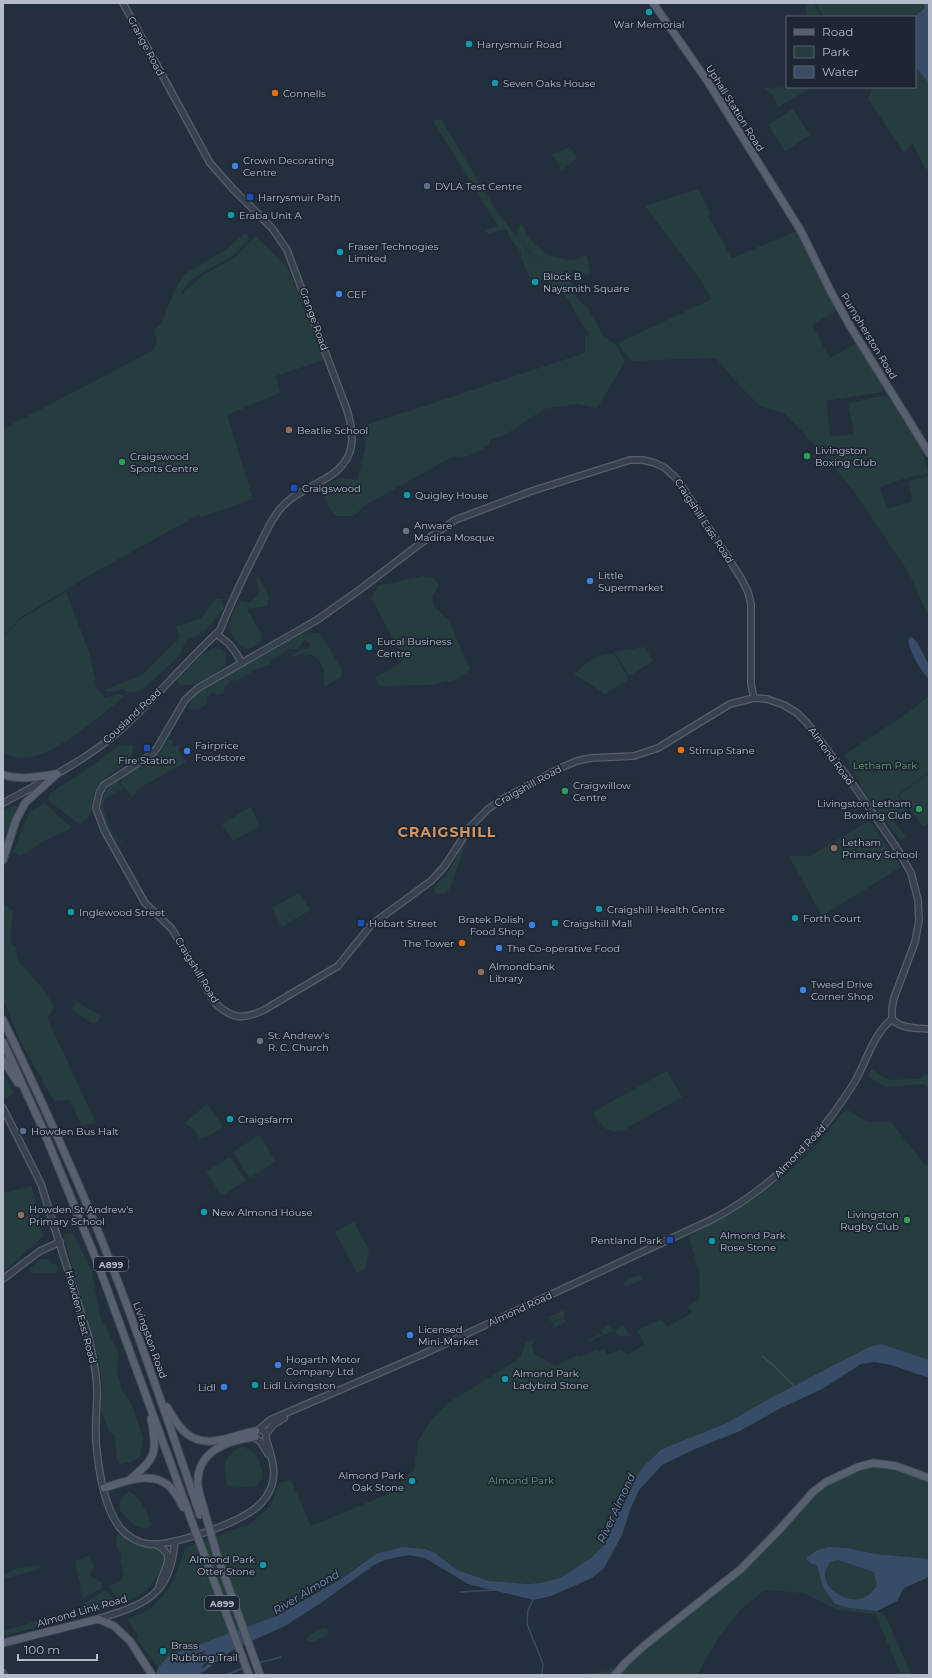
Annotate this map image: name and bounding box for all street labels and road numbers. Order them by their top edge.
street label: Grange Road [125,14,167,78]
street label: Uphall Station Road [703,62,767,154]
street label: Grange Road [297,286,331,352]
street label: Pumpherston Road [838,290,900,382]
street label: Craigshill East Road [672,476,736,566]
street label: Cousland Road [100,685,164,747]
street label: Almond Road [805,724,857,788]
street label: Craigshill Road [492,762,564,810]
street label: Craigshill Road [172,935,222,1005]
street label: Almond Road [771,1122,829,1180]
road number: A899 [94,1257,128,1271]
street label: Howden East Road [62,1269,100,1365]
street label: Almond Road [486,1289,554,1329]
street label: Livingston Road [130,1300,170,1380]
street label: Almond Link Road [36,1592,128,1630]
road number: A899 [205,1596,239,1610]

